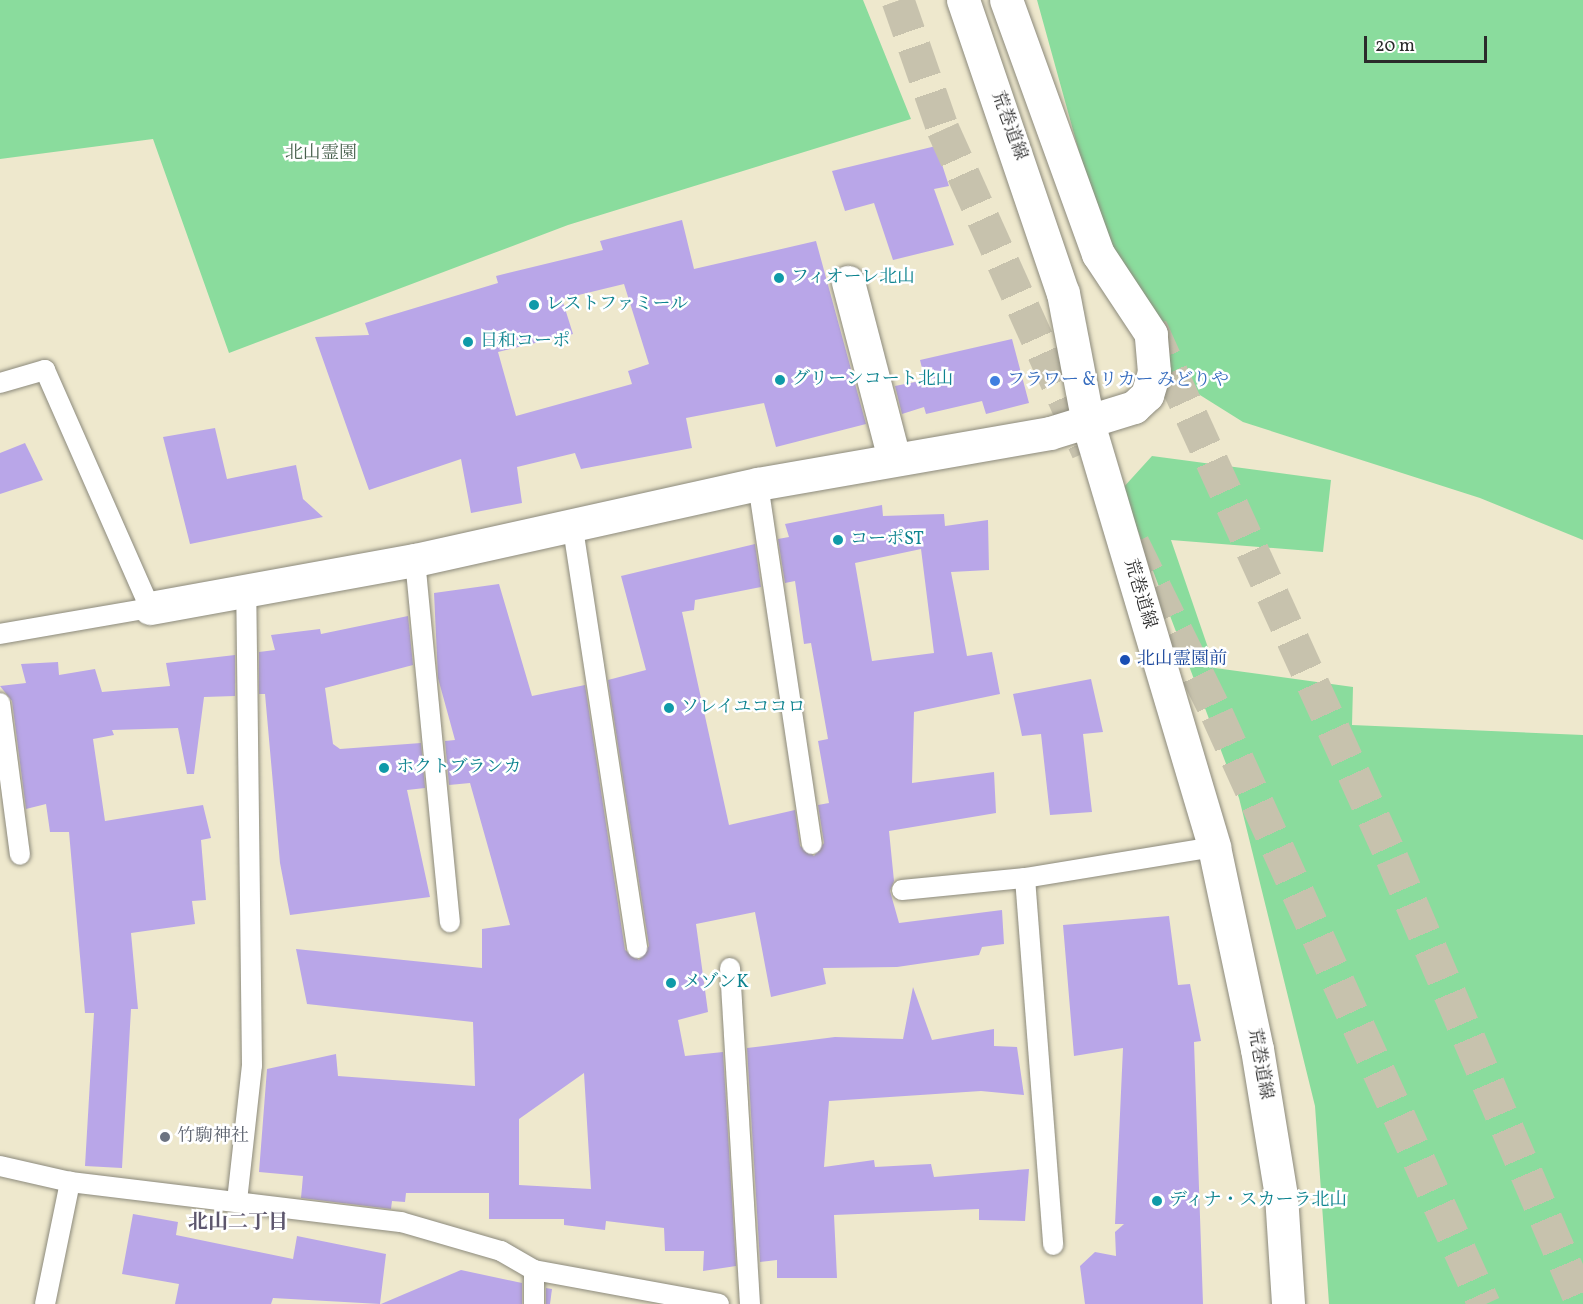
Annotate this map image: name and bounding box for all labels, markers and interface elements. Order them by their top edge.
scale bar [1367,24,1490,62]
text: 20 m [1375,34,1415,59]
street label: 荒巻道線 [986,88,1030,164]
park label: 北山霊園 [285,143,357,165]
place label: フィオーレ北山 [791,267,917,289]
marker: フィオーレ北山 [772,271,786,285]
place label: レストファミール [546,294,690,316]
marker: レストファミール [527,298,541,312]
place label: 日和コーポ [480,331,570,353]
marker: 日和コーポ [461,335,475,349]
place label: グリーンコート北山 [792,369,954,391]
place label: フラワー & リカー みどりや [1007,370,1229,392]
marker: グリーンコート北山 [773,373,787,387]
marker: フラワー & リカー みどりや [988,374,1002,388]
place label: コーポST [850,529,924,551]
marker: コーポST [831,533,845,547]
street label: 荒巻道線 [1118,556,1160,632]
place label: 北山霊園前 [1137,649,1227,671]
marker: 北山霊園前 [1118,653,1132,667]
place label: ソレイユココロ [681,697,807,719]
marker: ソレイユココロ [662,701,676,715]
place label: ホクトブランカ [396,757,522,779]
marker: ホクトブランカ [377,761,391,775]
place label: メゾンK [683,972,749,994]
marker: メゾンK [664,976,678,990]
street label: 荒巻道線 [1242,1027,1276,1101]
place label: 竹駒神社 [177,1126,249,1148]
marker: 竹駒神社 [158,1130,172,1144]
place label: ディナ・スカーラ北山 [1169,1190,1349,1212]
marker: ディナ・スカーラ北山 [1150,1194,1164,1208]
district label: 北山二丁目 [188,1211,288,1235]

